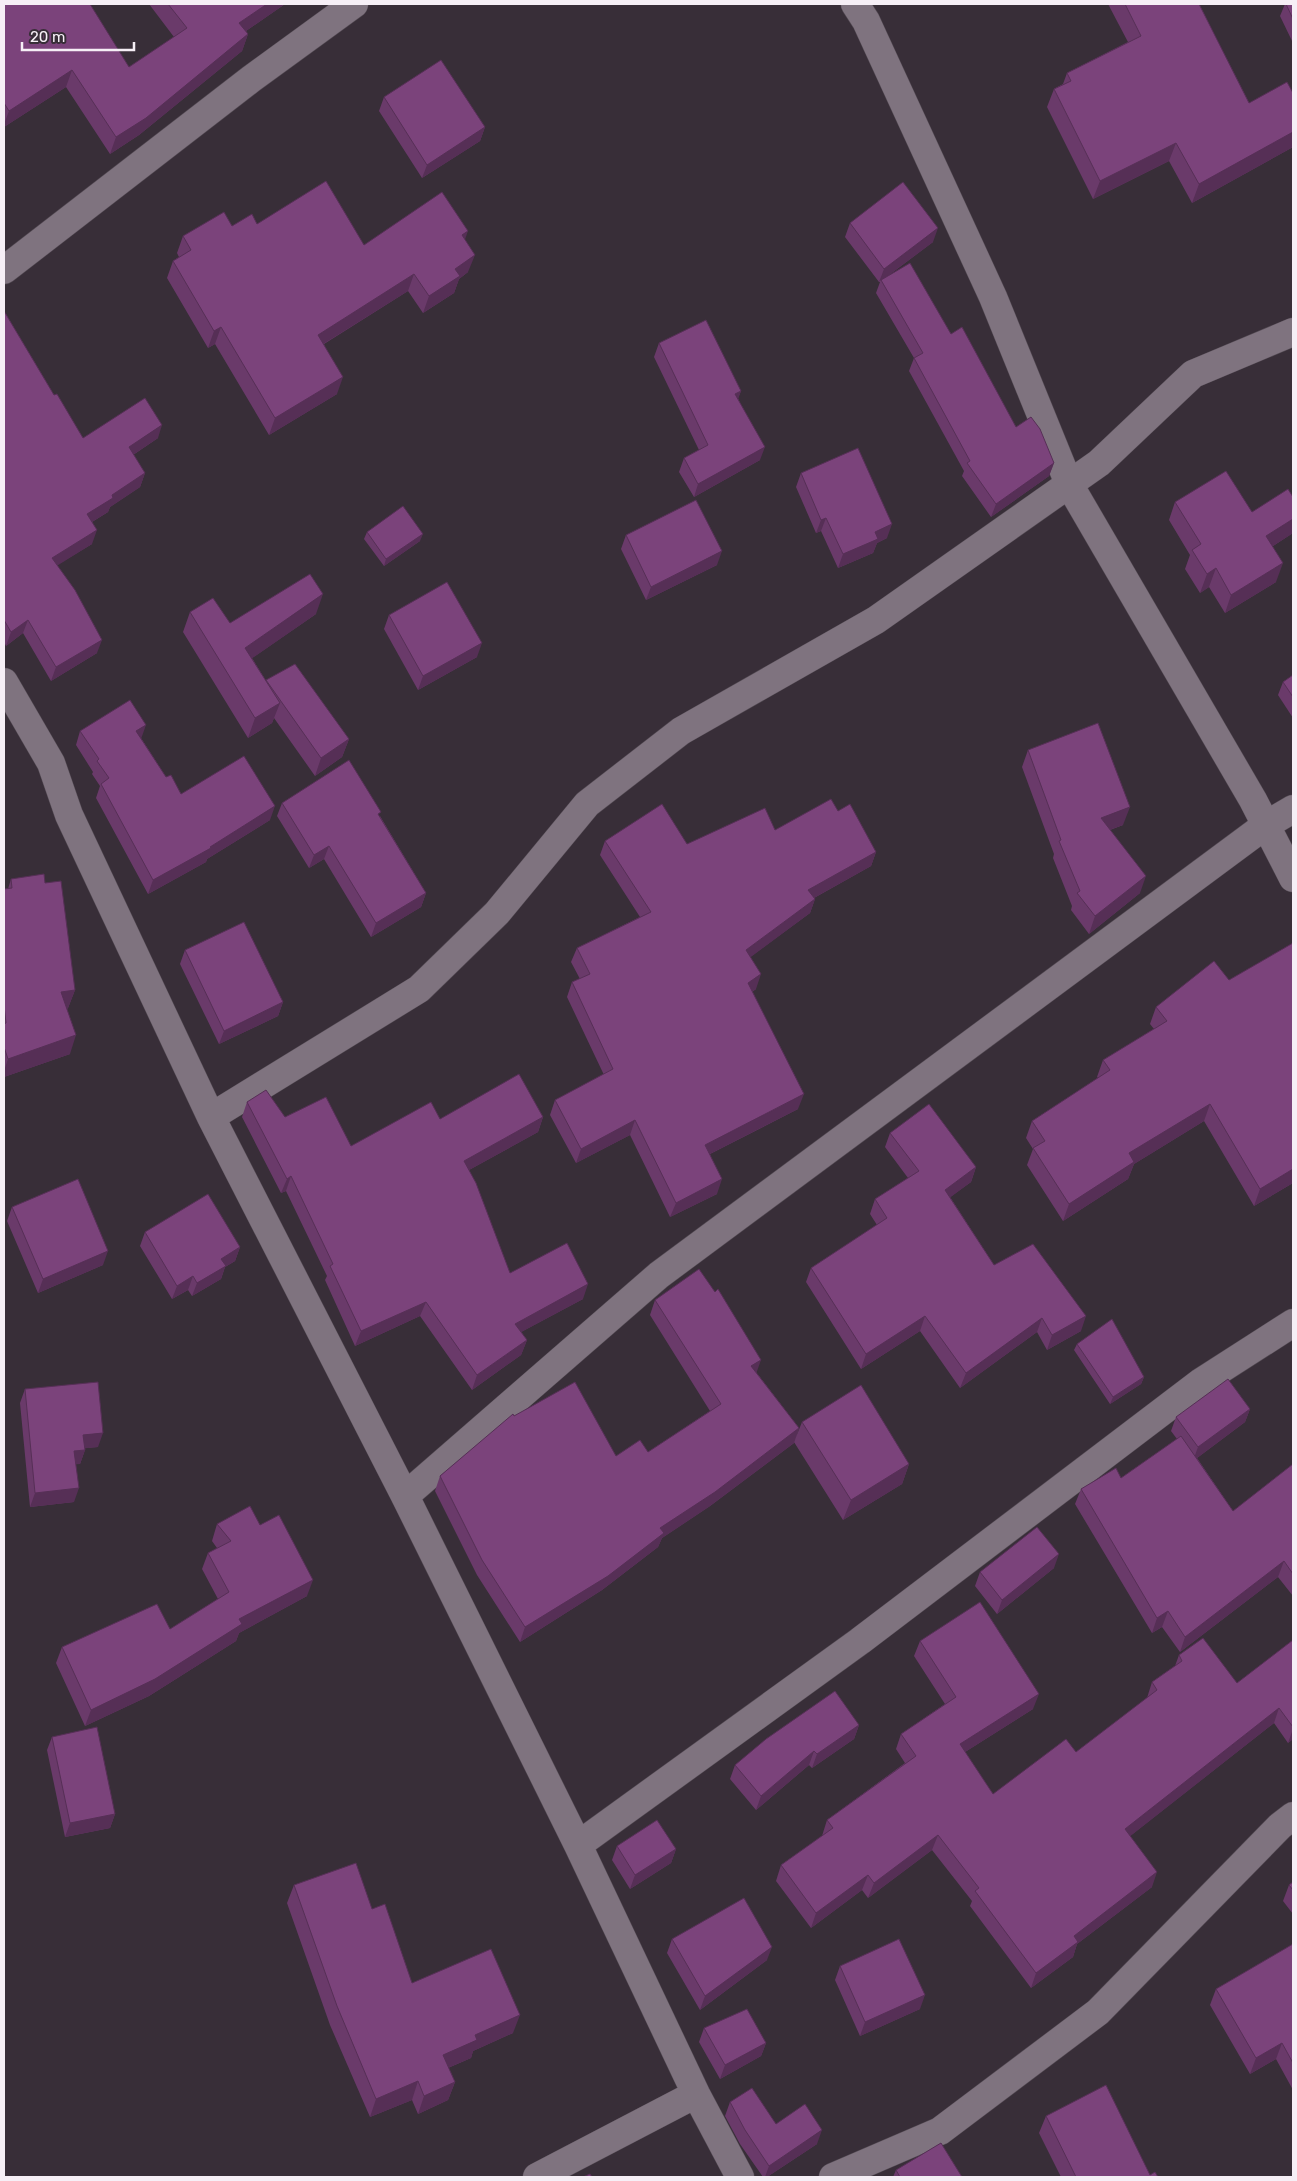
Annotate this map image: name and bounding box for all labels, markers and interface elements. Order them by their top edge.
scale bar [22,20,135,52]
text: 20 m [30,28,65,46]

